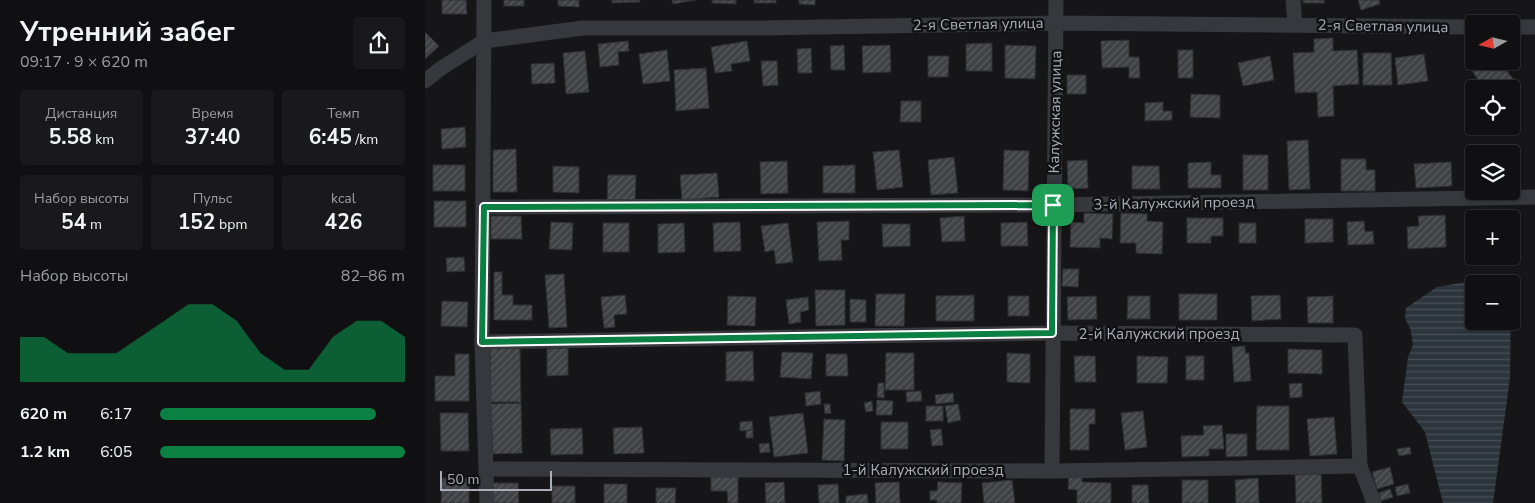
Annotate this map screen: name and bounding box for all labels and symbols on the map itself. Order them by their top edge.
street label: 2-я Светлая улица [912,13,1044,35]
street label: 2-я Светлая улица [1317,15,1449,37]
north arrow [1465,15,1520,70]
street label: Калужская улица [1044,50,1066,174]
pin [1032,184,1074,226]
street label: 3-й Калужский проезд [1093,192,1255,214]
street label: 2-й Калужский проезд [1078,324,1240,344]
street label: 1-й Калужский проезд [842,460,1004,480]
scale bar [440,468,553,491]

